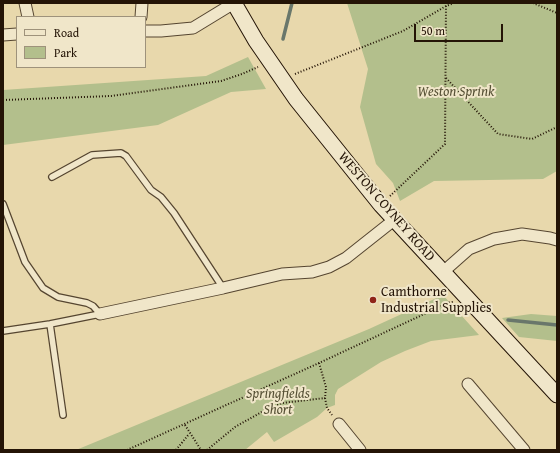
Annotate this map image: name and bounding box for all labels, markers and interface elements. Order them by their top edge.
legend [16,16,146,68]
scale bar [416,16,505,42]
text: 50 m [421,22,445,39]
text: Road [54,24,79,41]
text: Park [54,44,77,61]
park label: Weston Sprink [418,84,494,100]
street label: WESTON COYNEY ROAD [334,149,438,265]
place label: Camthorne Industrial Supplies [381,284,492,316]
marker: Camthorne Industrial Supplies [368,295,378,305]
park label: Springfields Short [246,386,310,418]

